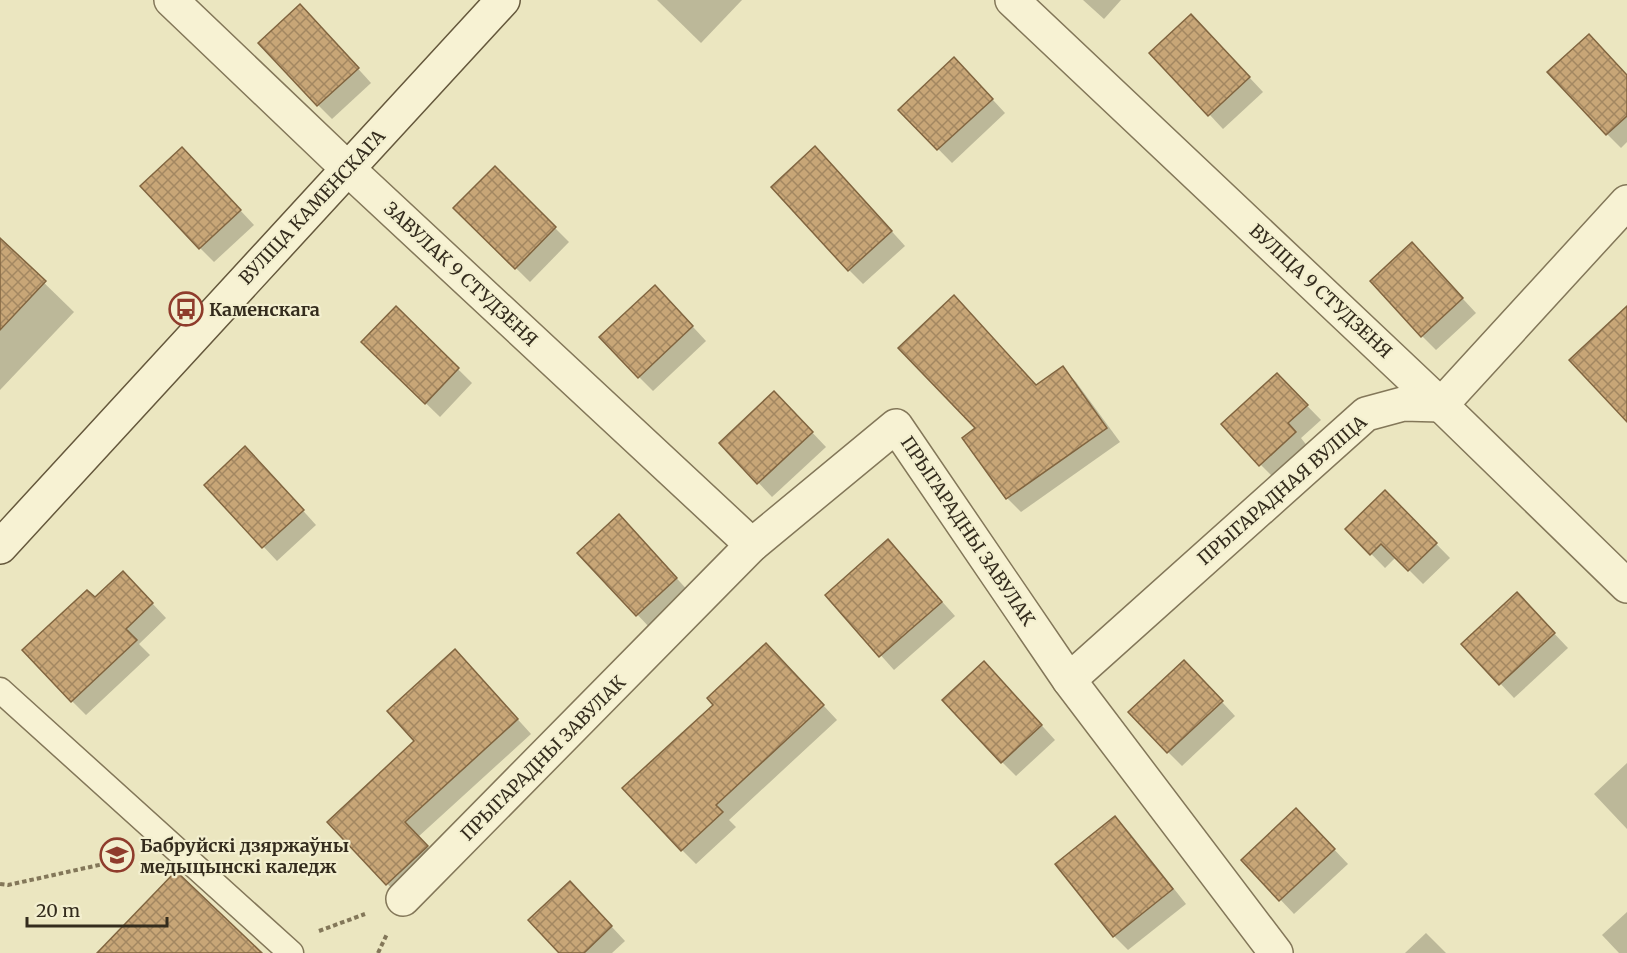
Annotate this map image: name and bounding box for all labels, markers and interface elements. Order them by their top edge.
street label: ВУЛІЦА КАМЕНСКАГА [234,125,390,289]
street label: ЗАВУЛАК 9 СТУДЗЕНЯ [379,197,543,351]
street label: ВУЛІЦА 9 СТУДЗЕНЯ [1245,219,1397,363]
bus stop icon: Каменскага [168,291,204,327]
place label: Каменскага [209,298,320,321]
street label: ПРЫГАРАДНАЯ ВУЛІЦА [1193,410,1371,570]
street label: ПРЫГАРАДНЫ ЗАВУЛАК [896,432,1040,630]
street label: ПРЫГАРАДНЫ ЗАВУЛАК [456,671,630,845]
place label: Бабруйскі дзяржаўны медыцынскі каледж [140,834,349,878]
school or university icon: Бабруйскі дзяржаўны медыцынскі каледж [99,837,135,873]
scale bar [27,890,166,928]
text: 20 m [36,899,80,922]

